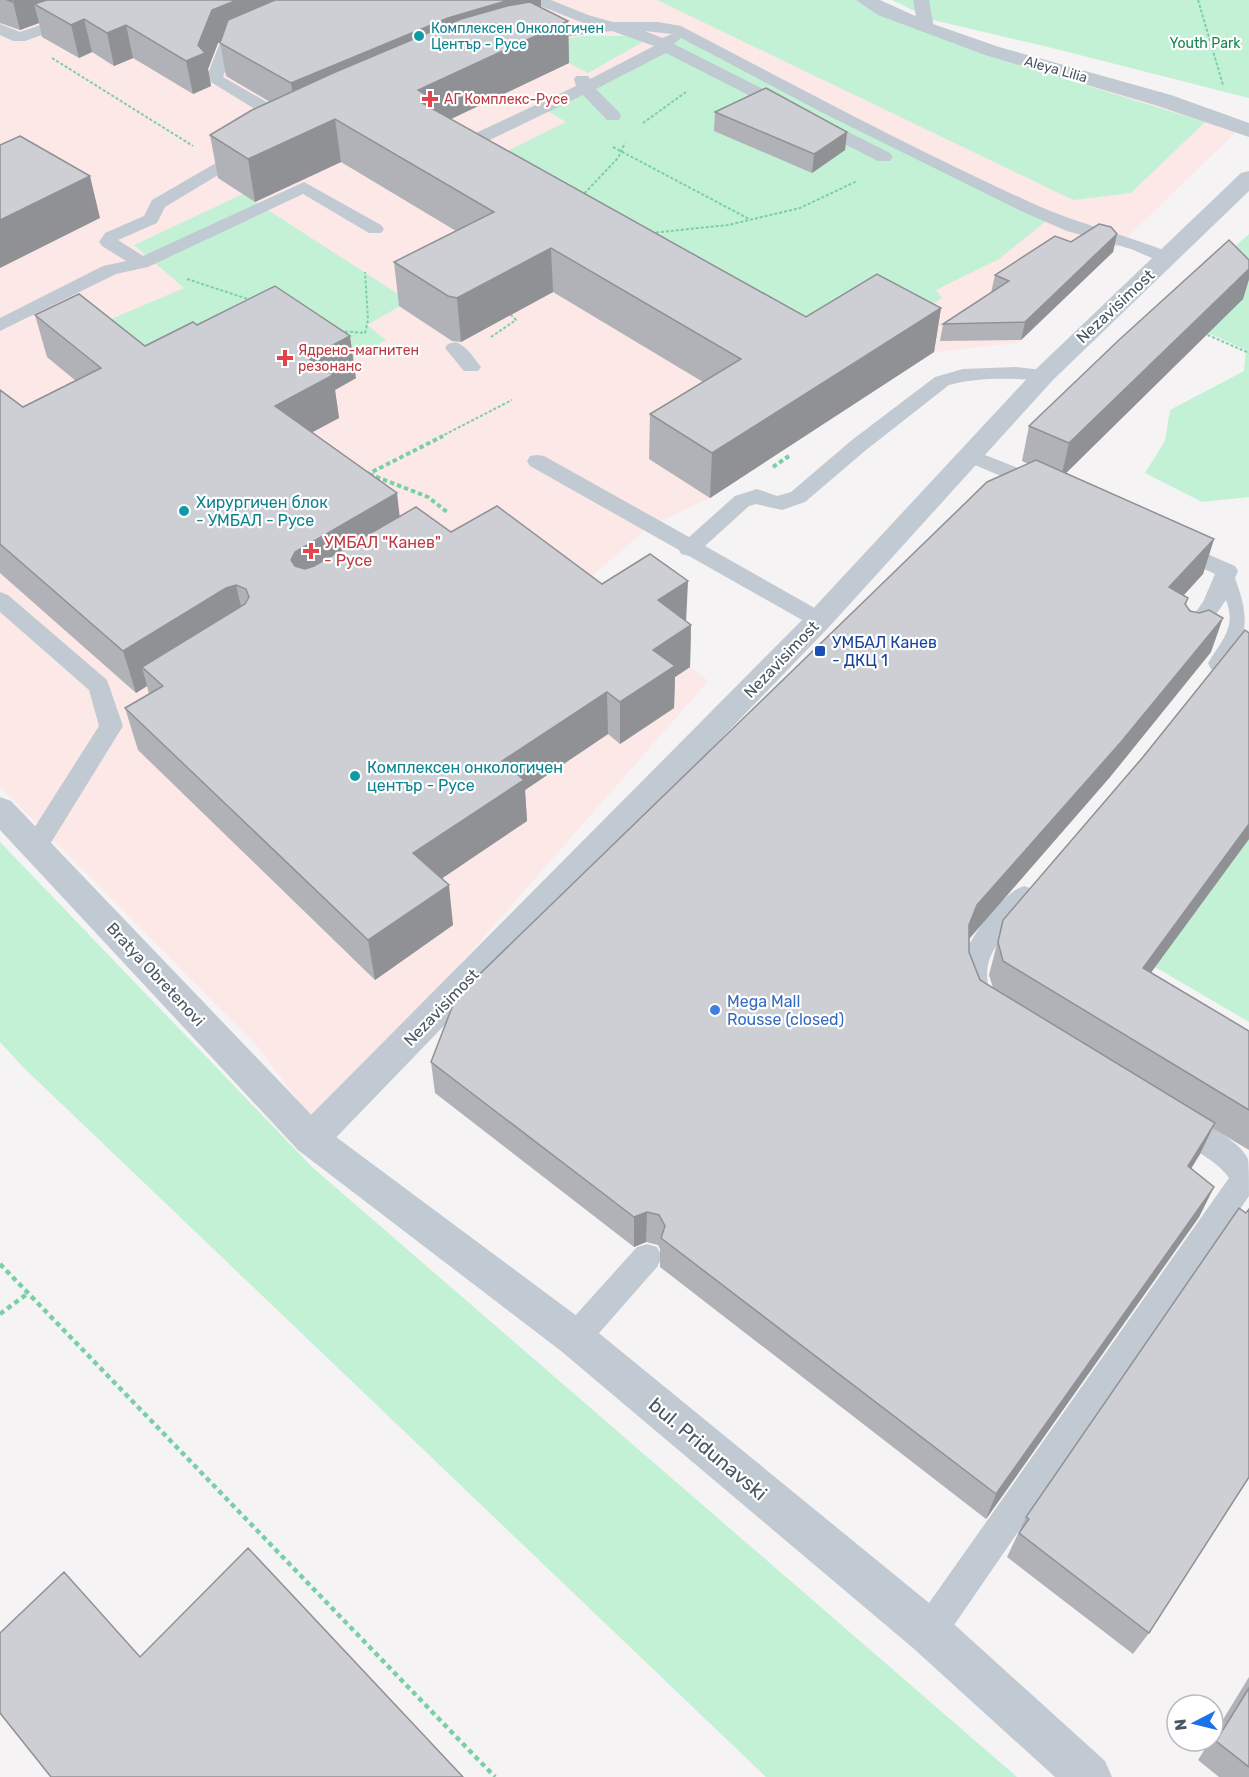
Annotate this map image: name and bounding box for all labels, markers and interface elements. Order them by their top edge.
place label: Комплексен Онкологичен Център - Русе [431,20,604,53]
marker: Комплексен Онкологичен Център - Русе [412,29,426,43]
park label: Youth Park [1170,35,1241,52]
street label: Aleya Lilia [1022,52,1089,87]
marker: АГ Комплекс-Русе [421,90,439,108]
place label: АГ Комплекс-Русе [444,91,568,108]
street label: Nezavisimost [1072,265,1158,347]
place label: Ядрено-магнитен резонанс [298,342,419,375]
marker: Ядрено-магнитен резонанс [276,349,294,367]
place label: Хирургичен блок - УМБАЛ - Русе [196,493,328,530]
marker: Хирургичен блок - УМБАЛ - Русе [177,504,191,518]
place label: УМБАЛ "Канев" - Русе [324,533,441,570]
marker: УМБАЛ "Канев" - Русе [302,542,320,560]
street label: Nezavisimost [740,617,823,702]
place label: УМБАЛ Канев - ДКЦ 1 [832,633,937,670]
marker: УМБАЛ Канев - ДКЦ 1 [813,644,827,658]
place label: Комплексен онкологичен център - Русе [367,758,563,795]
marker: Комплексен онкологичен център - Русе [348,769,362,783]
street label: Bratya Obretenovi [103,919,208,1030]
street label: Nezavisimost [400,965,483,1050]
place label: Mega Mall Rousse (closed) [727,992,844,1029]
marker: Mega Mall Rousse (closed) [708,1003,722,1017]
street label: bul. Pridunavski [644,1393,772,1505]
north arrow [1165,1693,1225,1753]
text: N [1170,1718,1191,1732]

